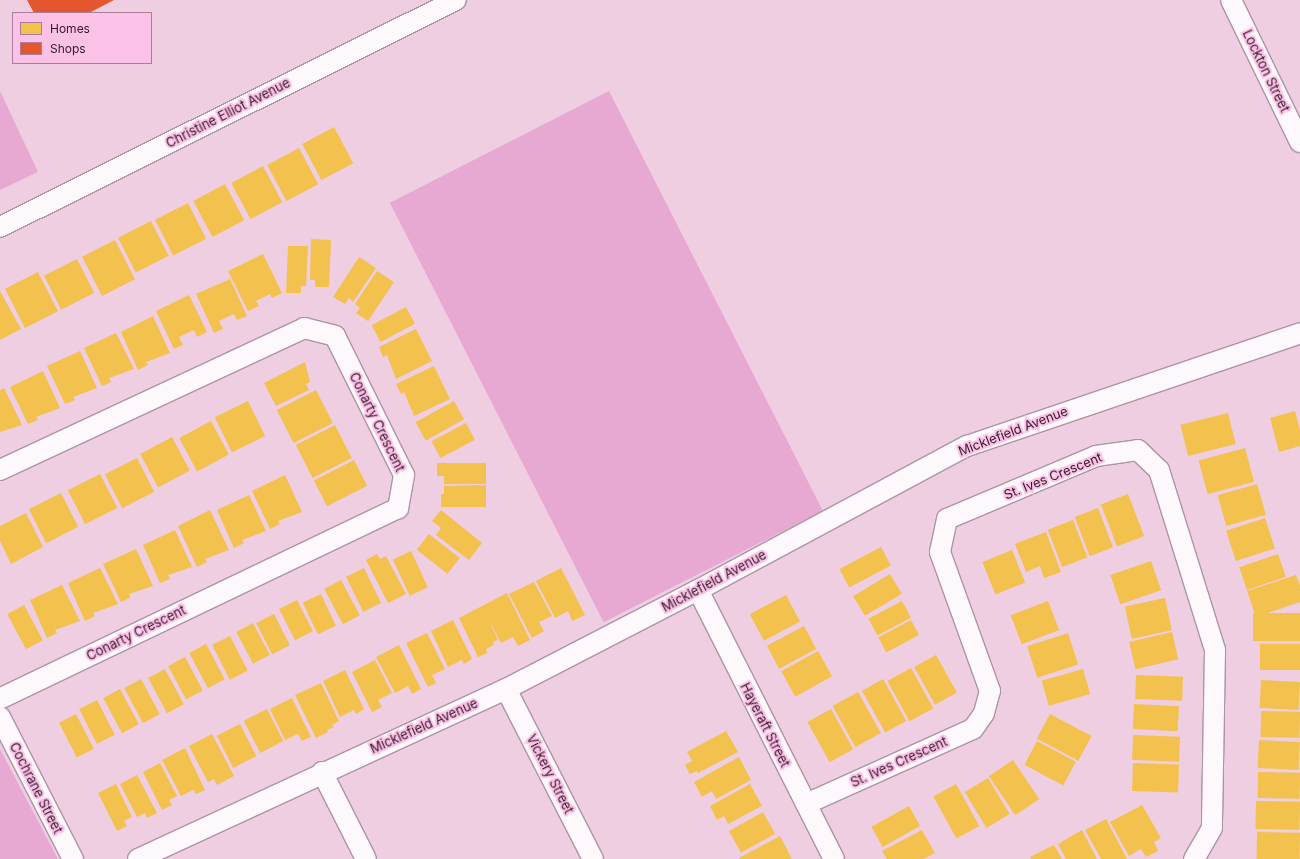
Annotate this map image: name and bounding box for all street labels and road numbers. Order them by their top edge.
street label: Lockton Street [1239,27,1293,115]
street label: Christine Elliot Avenue [163,75,293,151]
street label: Conarty Crescent [346,370,408,474]
street label: Micklefield Avenue [956,403,1070,459]
street label: St. Ives Crescent [1002,449,1104,503]
street label: Micklefield Avenue [659,547,769,615]
street label: Conarty Crescent [84,602,188,664]
street label: Hayeraft Street [737,680,793,770]
street label: Micklefield Avenue [368,695,480,757]
street label: Vickery Street [523,732,577,816]
street label: St. Ives Crescent [848,734,950,790]
street label: Cochrane Street [6,740,66,836]

